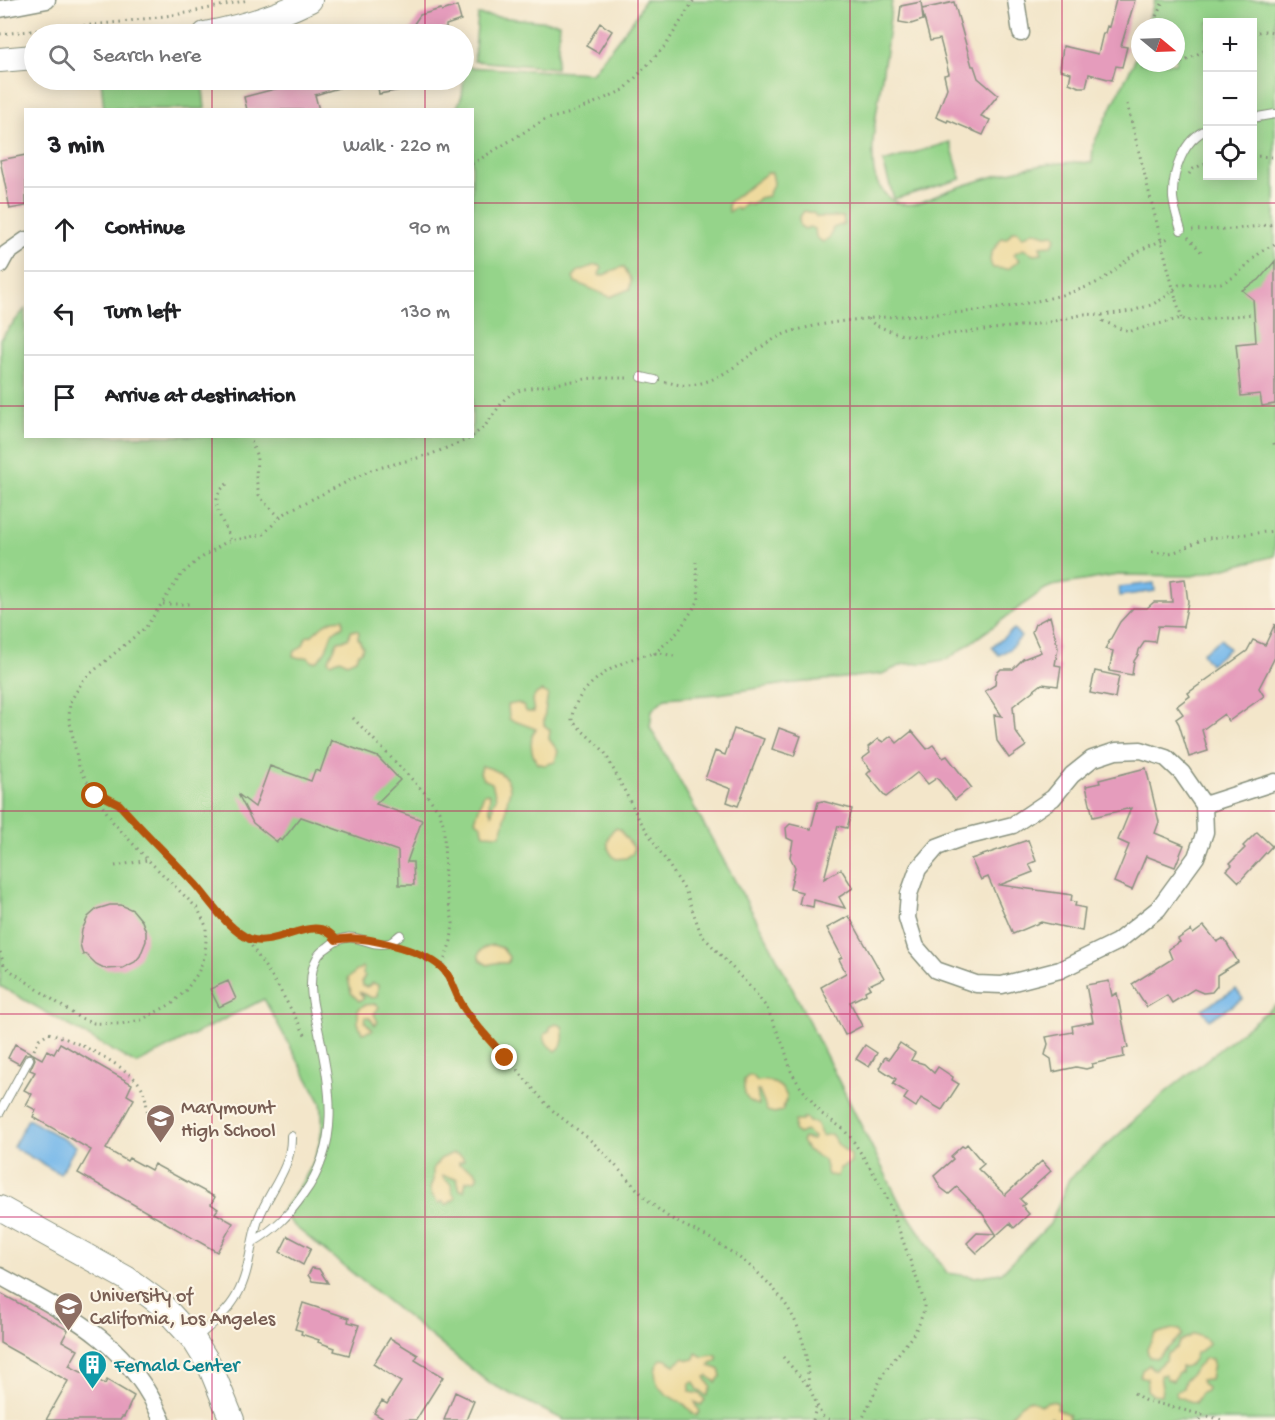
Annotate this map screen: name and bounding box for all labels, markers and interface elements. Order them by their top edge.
north arrow [1131,18,1185,72]
map controls [1203,18,1257,180]
button: + [1203,18,1257,72]
search box [24,24,474,90]
icon: search [45,41,78,74]
text: Search here [93,44,201,70]
button: − [1203,72,1257,126]
button: locate [1203,126,1257,180]
text: 3 min [48,132,104,163]
text: Walk · 220 m [343,136,450,159]
icon: ahead [48,213,81,246]
text: Continue [105,216,185,242]
text: 90 m [410,218,450,241]
icon: left [48,297,81,330]
text: Turn left [105,300,179,326]
text: 130 m [401,302,450,325]
icon: arrive [48,381,81,414]
text: Arrive at destination [105,384,295,410]
route start [81,782,107,808]
route end [491,1044,517,1070]
place label: Marymount High School [181,1098,276,1144]
school or university icon: Marymount High School [144,1102,176,1144]
place label: University of California, Los Angeles [90,1286,276,1332]
school or university icon: University of California, Los Angeles [53,1290,85,1332]
building icon: Fernald Center [77,1348,109,1390]
place label: Fernald Center [113,1356,241,1379]

